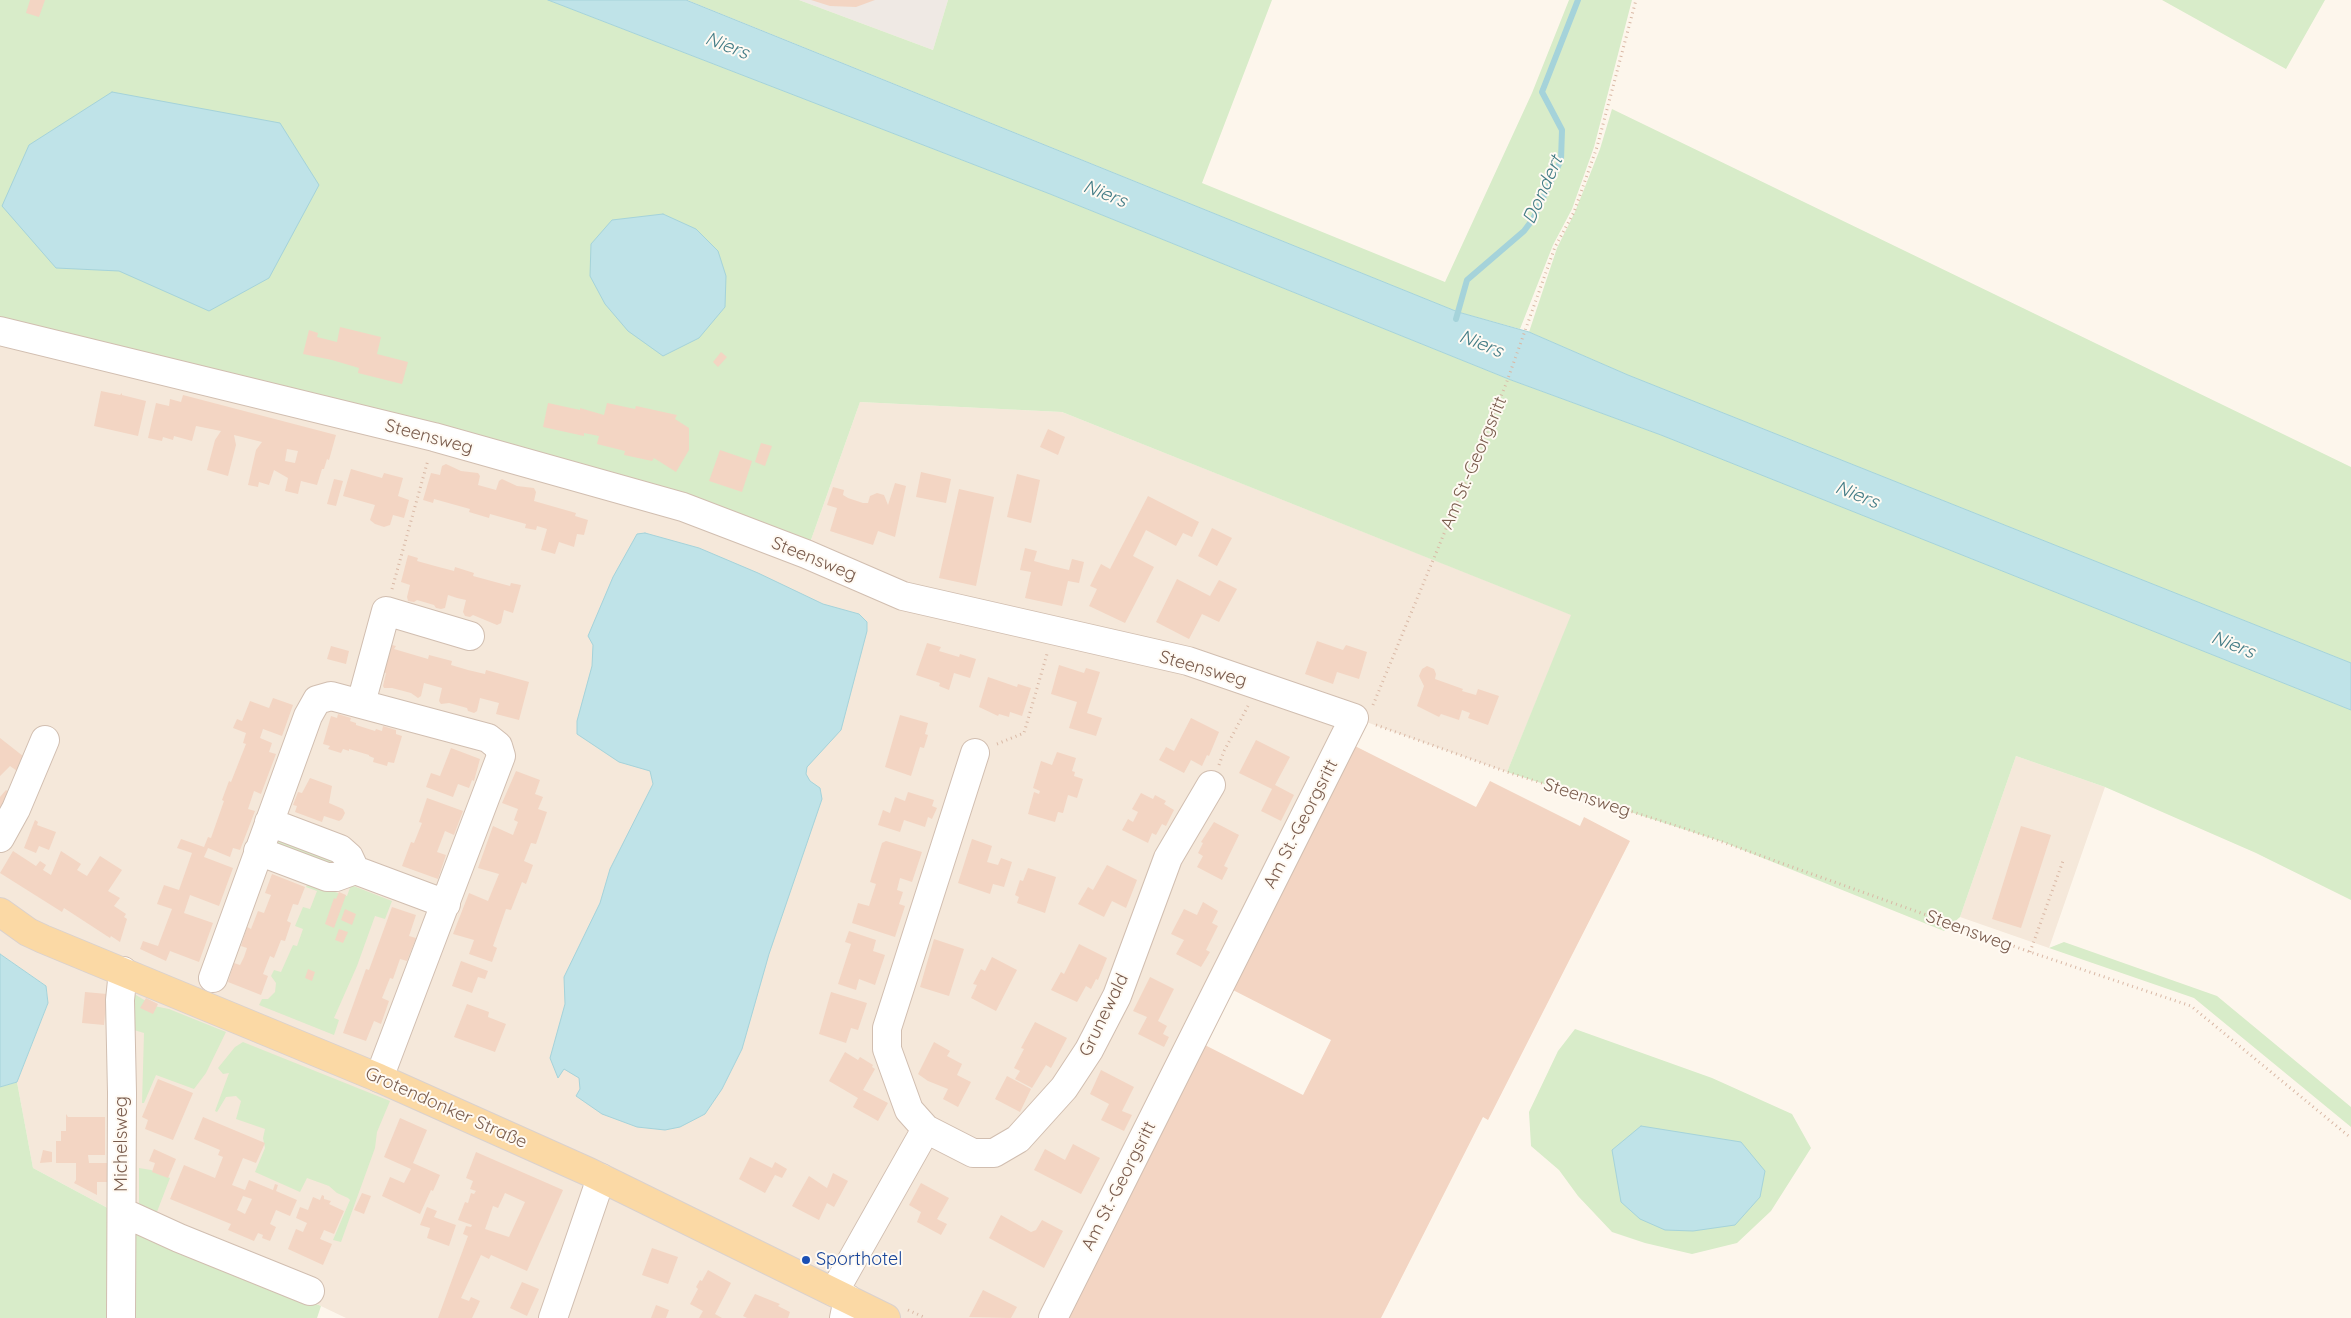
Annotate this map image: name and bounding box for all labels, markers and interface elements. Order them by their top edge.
water label: Niers [702,27,752,65]
water label: Dondert [1518,152,1568,228]
water label: Niers [1080,175,1130,213]
water label: Niers [1456,325,1506,363]
street label: Am St.-Georgsritt [1436,393,1512,533]
street label: Steensweg [383,415,475,459]
water label: Niers [1832,476,1882,514]
street label: Steensweg [768,532,860,586]
water label: Niers [2208,626,2258,664]
street label: Steensweg [1157,646,1249,692]
street label: Am St.-Georgsritt [1259,756,1343,892]
street label: Steensweg [1541,774,1633,822]
street label: Steensweg [1923,905,2015,957]
street label: Grunewald [1075,970,1133,1060]
street label: Grotendonker Straße [362,1063,530,1153]
street label: Michelsweg [111,1096,133,1192]
street label: Am St.-Georgsritt [1077,1118,1161,1254]
place label: Sporthotel [816,1249,902,1271]
marker: Sporthotel [800,1254,812,1266]

